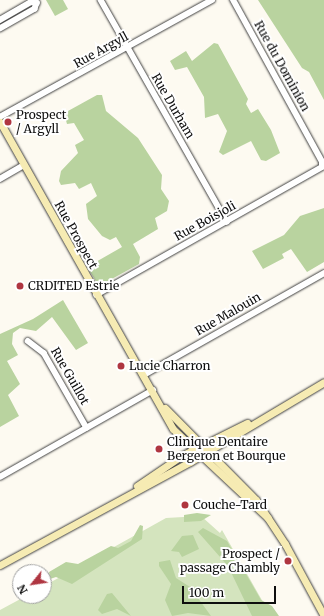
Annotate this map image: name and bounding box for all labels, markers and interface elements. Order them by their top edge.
street label: Rue du Dominion [251,18,313,114]
street label: Rue Argyll [71,29,131,71]
street label: Rue Durham [149,71,197,141]
place label: Prospect / Argyll [16,108,66,136]
marker: Prospect / Argyll [3,117,13,127]
street label: Rue Boisjoli [172,198,238,244]
street label: Rue Prospect [51,199,101,271]
place label: CRDITED Estrie [28,279,119,293]
marker: CRDITED Estrie [15,281,25,291]
street label: Rue Malouin [193,289,263,339]
street label: Rue Guillot [48,345,92,407]
place label: Lucie Charron [129,359,210,373]
marker: Lucie Charron [116,361,126,371]
place label: Clinique Dentaire Bergeron et Bourque [167,435,285,463]
marker: Clinique Dentaire Bergeron et Bourque [154,444,164,454]
place label: Couche-Tard [193,498,267,512]
marker: Couche-Tard [180,500,190,510]
place label: Prospect / passage Chambly [180,547,280,575]
marker: Prospect / passage Chambly [283,556,293,566]
north arrow [12,564,52,604]
scale bar [184,578,278,604]
text: N [14,582,31,597]
text: 100 m [189,585,224,600]

